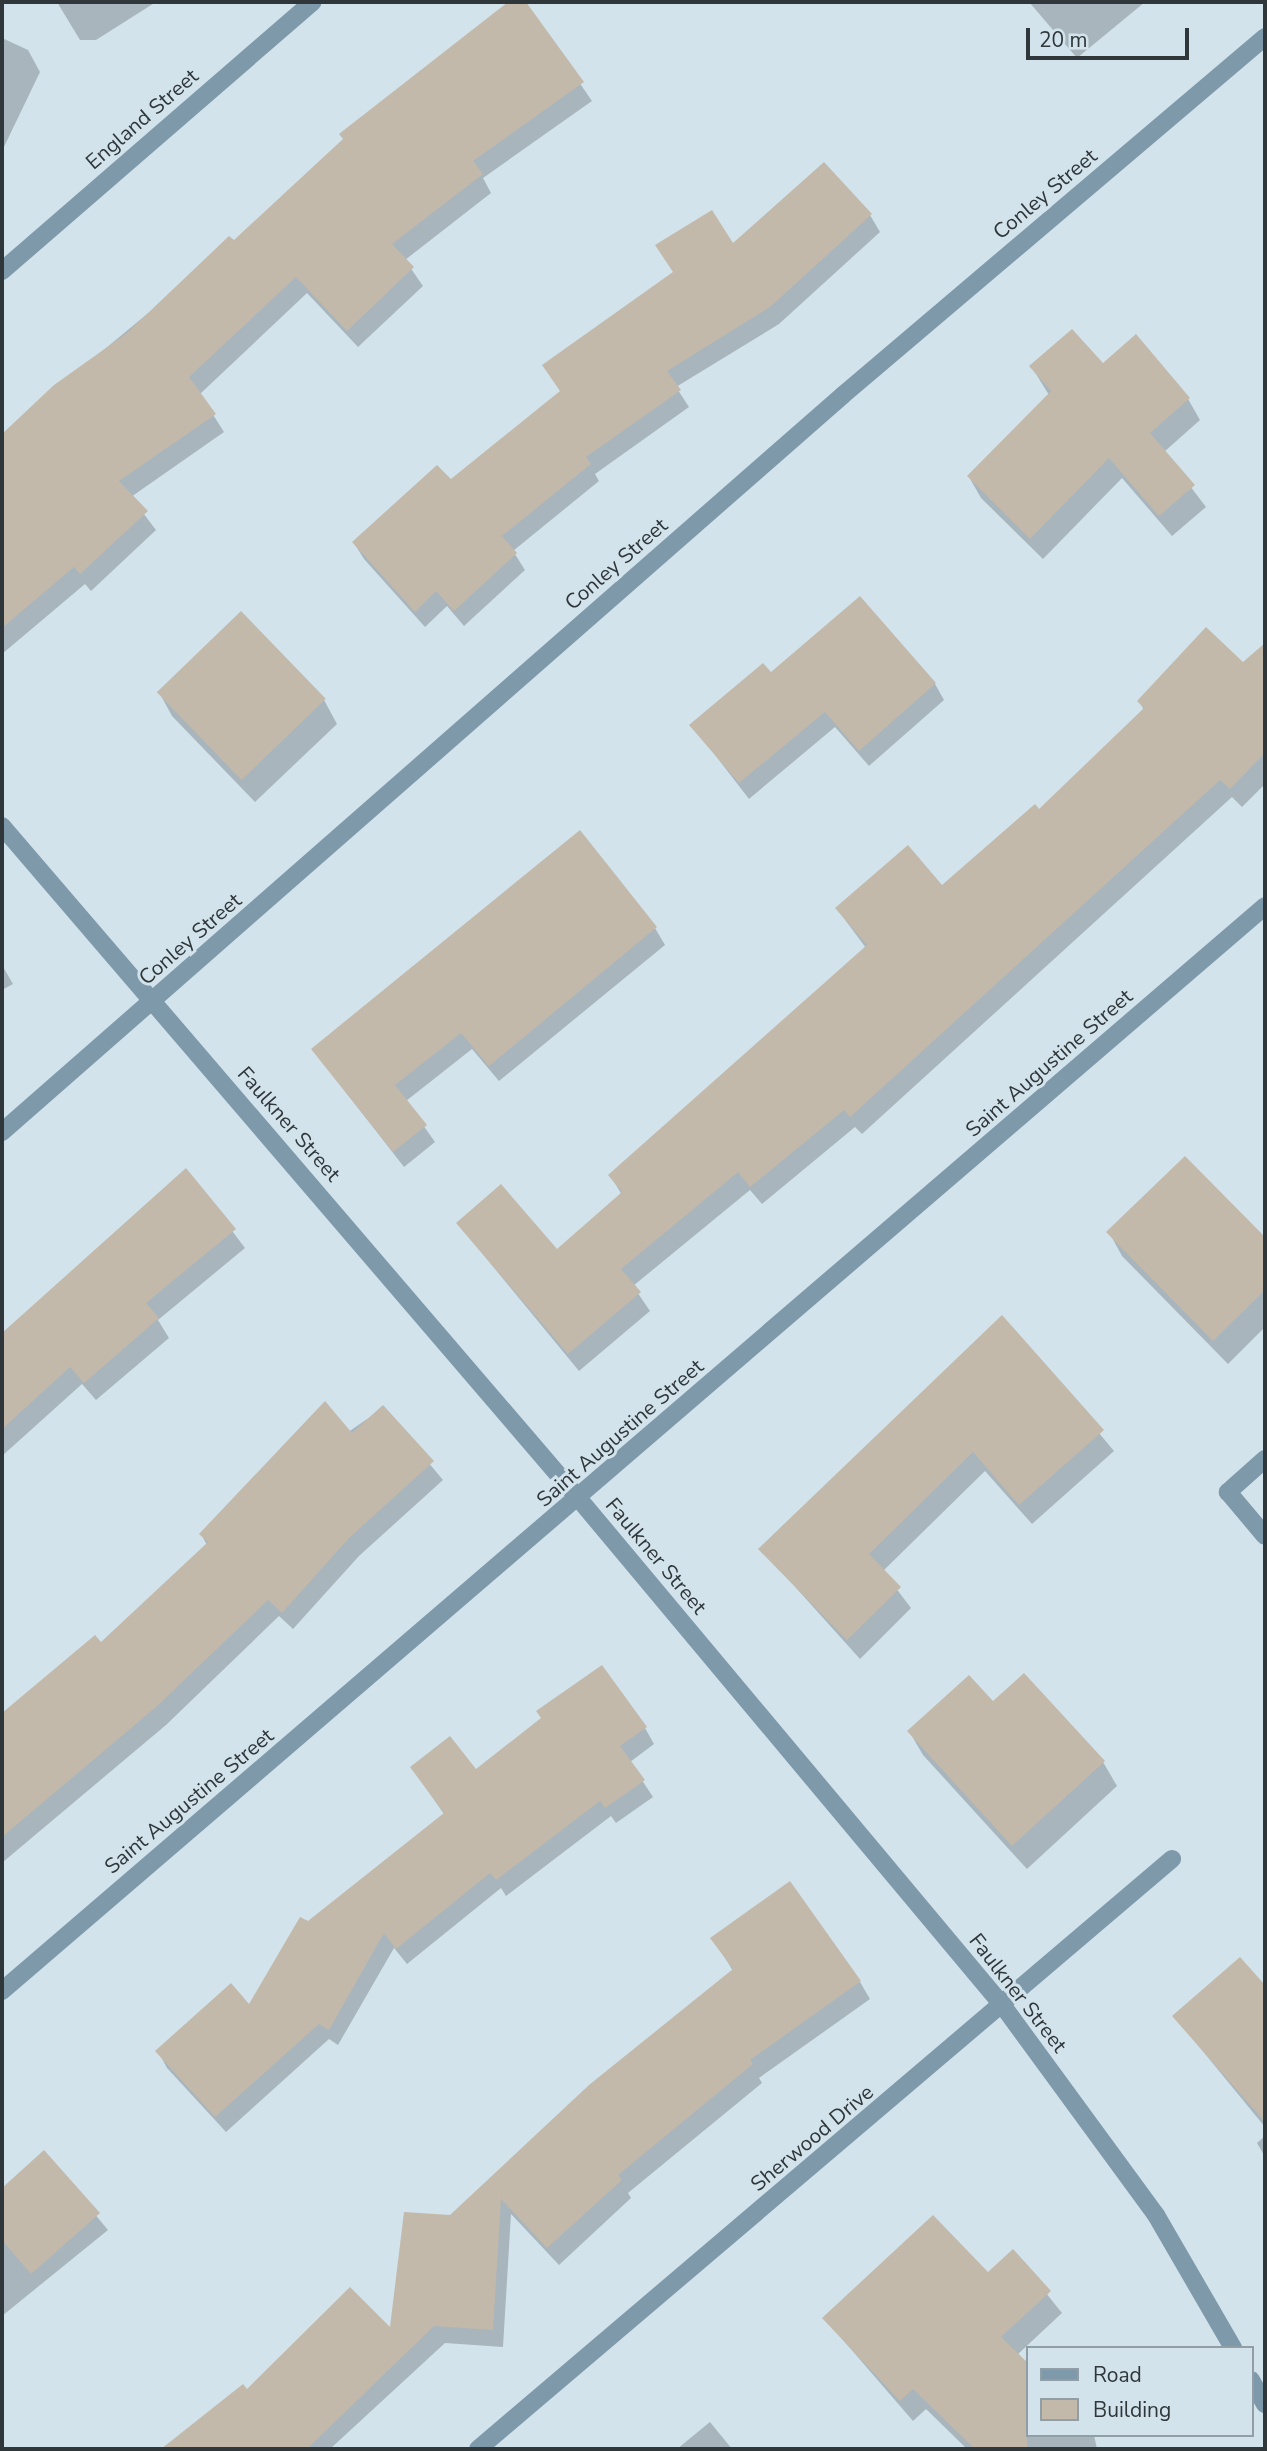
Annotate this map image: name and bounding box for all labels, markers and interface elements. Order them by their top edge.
scale bar [1029,14,1192,58]
text: 20 m [1039,26,1088,54]
street label: England Street [81,63,203,175]
street label: Conley Street [988,143,1102,245]
street label: Conley Street [560,513,672,615]
street label: Conley Street [134,888,246,990]
street label: Saint Augustine Street [960,984,1138,1142]
street label: Faulkner Street [232,1061,346,1187]
street label: Saint Augustine Street [531,1354,709,1512]
street label: Faulkner Street [600,1493,712,1619]
street label: Saint Augustine Street [99,1723,279,1879]
street label: Faulkner Street [964,1928,1072,2058]
street label: Sherwood Drive [746,2079,878,2197]
legend [1026,2346,1253,2437]
text: Road [1093,2361,1142,2389]
text: Building [1093,2396,1171,2424]

